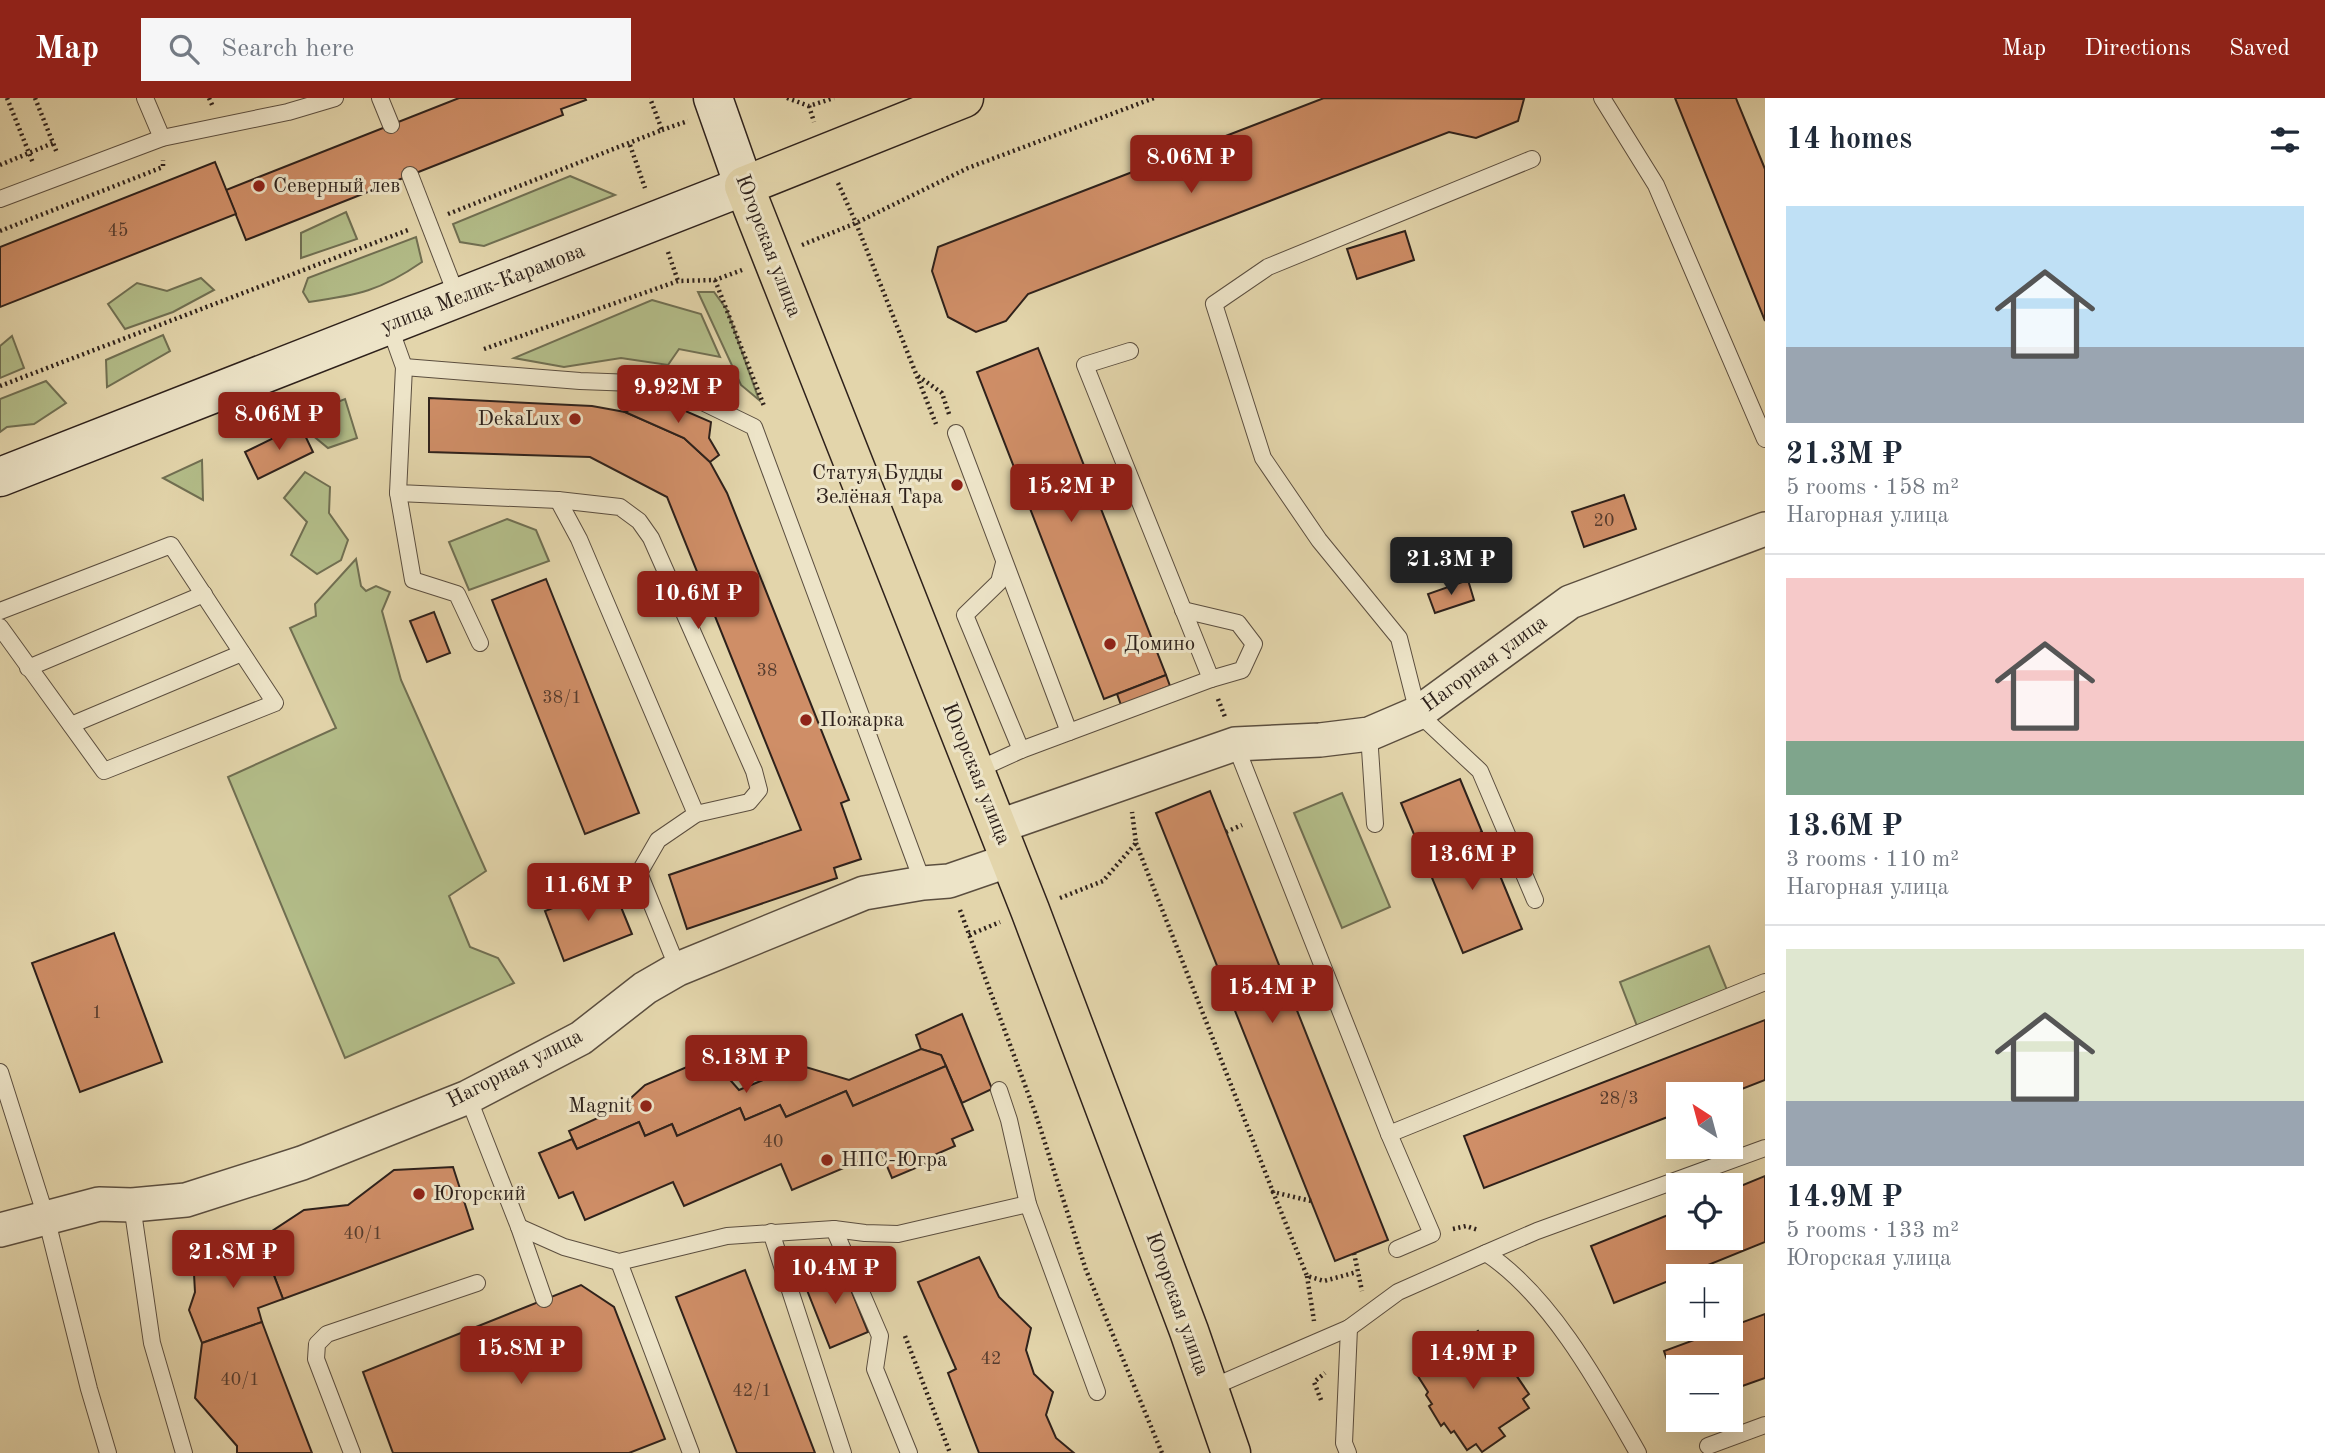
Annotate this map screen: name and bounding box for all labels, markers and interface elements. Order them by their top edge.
search box [141,18,631,81]
icon: search [165,30,203,68]
text: Map [35,33,99,66]
text: Search here [221,36,354,62]
text: Map [2002,37,2046,61]
text: Directions [2084,37,2191,61]
text: Saved [2229,37,2290,61]
icon: filters [2266,121,2304,159]
text: 14 homes [1786,125,1912,155]
pin: 8.06M ₽ [1126,136,1256,195]
text: 8.06M ₽ [1146,146,1236,169]
street label: Югорская улица [731,172,805,320]
place label: Северный лев [273,176,400,197]
marker: Северный лев [251,178,267,194]
house number: 45 [108,222,128,240]
street label: улица Мелик-Карамова [378,240,588,338]
icon: home [1982,251,2108,377]
pin: 9.92M ₽ [613,366,743,425]
text: 9.92M ₽ [633,376,723,399]
pin: 8.06M ₽ [214,392,344,452]
text: 8.06M ₽ [234,403,324,426]
place label: DekaLux [477,409,561,430]
marker: DekaLux [567,411,583,427]
text: 21.3M ₽ [1786,440,1903,470]
place label: Статуя Будды Зелёная Тара [812,463,943,508]
pin: 15.2M ₽ [1006,464,1136,524]
text: 15.2M ₽ [1026,475,1116,498]
text: 5 rooms · 158 m² [1786,476,1959,499]
marker: Статуя Будды Зелёная Тара [949,477,965,493]
text: Нагорная улица [1786,504,1949,527]
house number: 20 [1594,512,1614,530]
pin: 21.3M ₽ [1386,538,1516,597]
text: 21.3M ₽ [1406,548,1496,571]
pin: 10.6M ₽ [633,572,763,631]
text: 10.6M ₽ [653,582,743,605]
street label: Нагорная улица [1419,612,1551,716]
icon: home [1982,623,2108,749]
place label: Домино [1124,634,1195,655]
marker: Домино [1102,636,1118,652]
house number: 38 [757,662,777,680]
house number: 38/1 [542,689,582,707]
street label: Югорская улица [938,700,1014,848]
place label: Пожарка [820,710,904,731]
marker: Пожарка [798,712,814,728]
text: 13.6M ₽ [1786,812,1903,842]
pin: 13.6M ₽ [1407,832,1537,892]
text: 13.6M ₽ [1427,843,1517,866]
text: 3 rooms · 110 m² [1786,848,1959,871]
pin: 11.6M ₽ [523,864,653,923]
text: 11.6M ₽ [543,874,633,897]
text: Нагорная улица [1786,876,1949,899]
pin: 15.4M ₽ [1207,965,1337,1025]
text: 15.4M ₽ [1227,976,1317,999]
icon: home [1982,994,2108,1120]
house number: 1 [92,1004,102,1022]
street label: Нагорная улица [444,1026,586,1112]
pin: 8.13M ₽ [681,1035,811,1095]
text: 8.13M ₽ [701,1046,791,1069]
north arrow [1666,1082,1743,1158]
map controls [1666,1082,1743,1432]
house number: 28/3 [1599,1090,1639,1108]
place label: Magnit [568,1096,632,1117]
marker: Magnit [638,1098,654,1114]
house number: 40 [763,1133,783,1151]
place label: НПС-Югра [841,1150,947,1171]
marker: НПС-Югра [819,1152,835,1168]
button: locate [1666,1173,1743,1250]
text: 14.9M ₽ [1786,1183,1903,1213]
place label: Югорский [433,1184,526,1205]
marker: Югорский [411,1186,427,1202]
text: 5 rooms · 133 m² [1786,1219,1959,1242]
house number: 40/1 [343,1225,383,1243]
street label: Югорская улица [1141,1229,1213,1379]
pin: 21.8M ₽ [168,1230,298,1290]
text: 21.8M ₽ [188,1241,278,1264]
pin: 10.4M ₽ [770,1246,900,1306]
text: Югорская улица [1786,1247,1951,1270]
text: 10.4M ₽ [790,1257,880,1280]
button: + [1666,1264,1743,1341]
pin: 15.8M ₽ [456,1326,586,1386]
pin: 14.9M ₽ [1408,1332,1538,1391]
text: 15.8M ₽ [476,1337,566,1360]
text: 14.9M ₽ [1428,1342,1518,1365]
house number: 42 [981,1350,1001,1368]
button: − [1666,1355,1743,1432]
house number: 40/1 [220,1371,260,1389]
house number: 42/1 [732,1382,772,1400]

